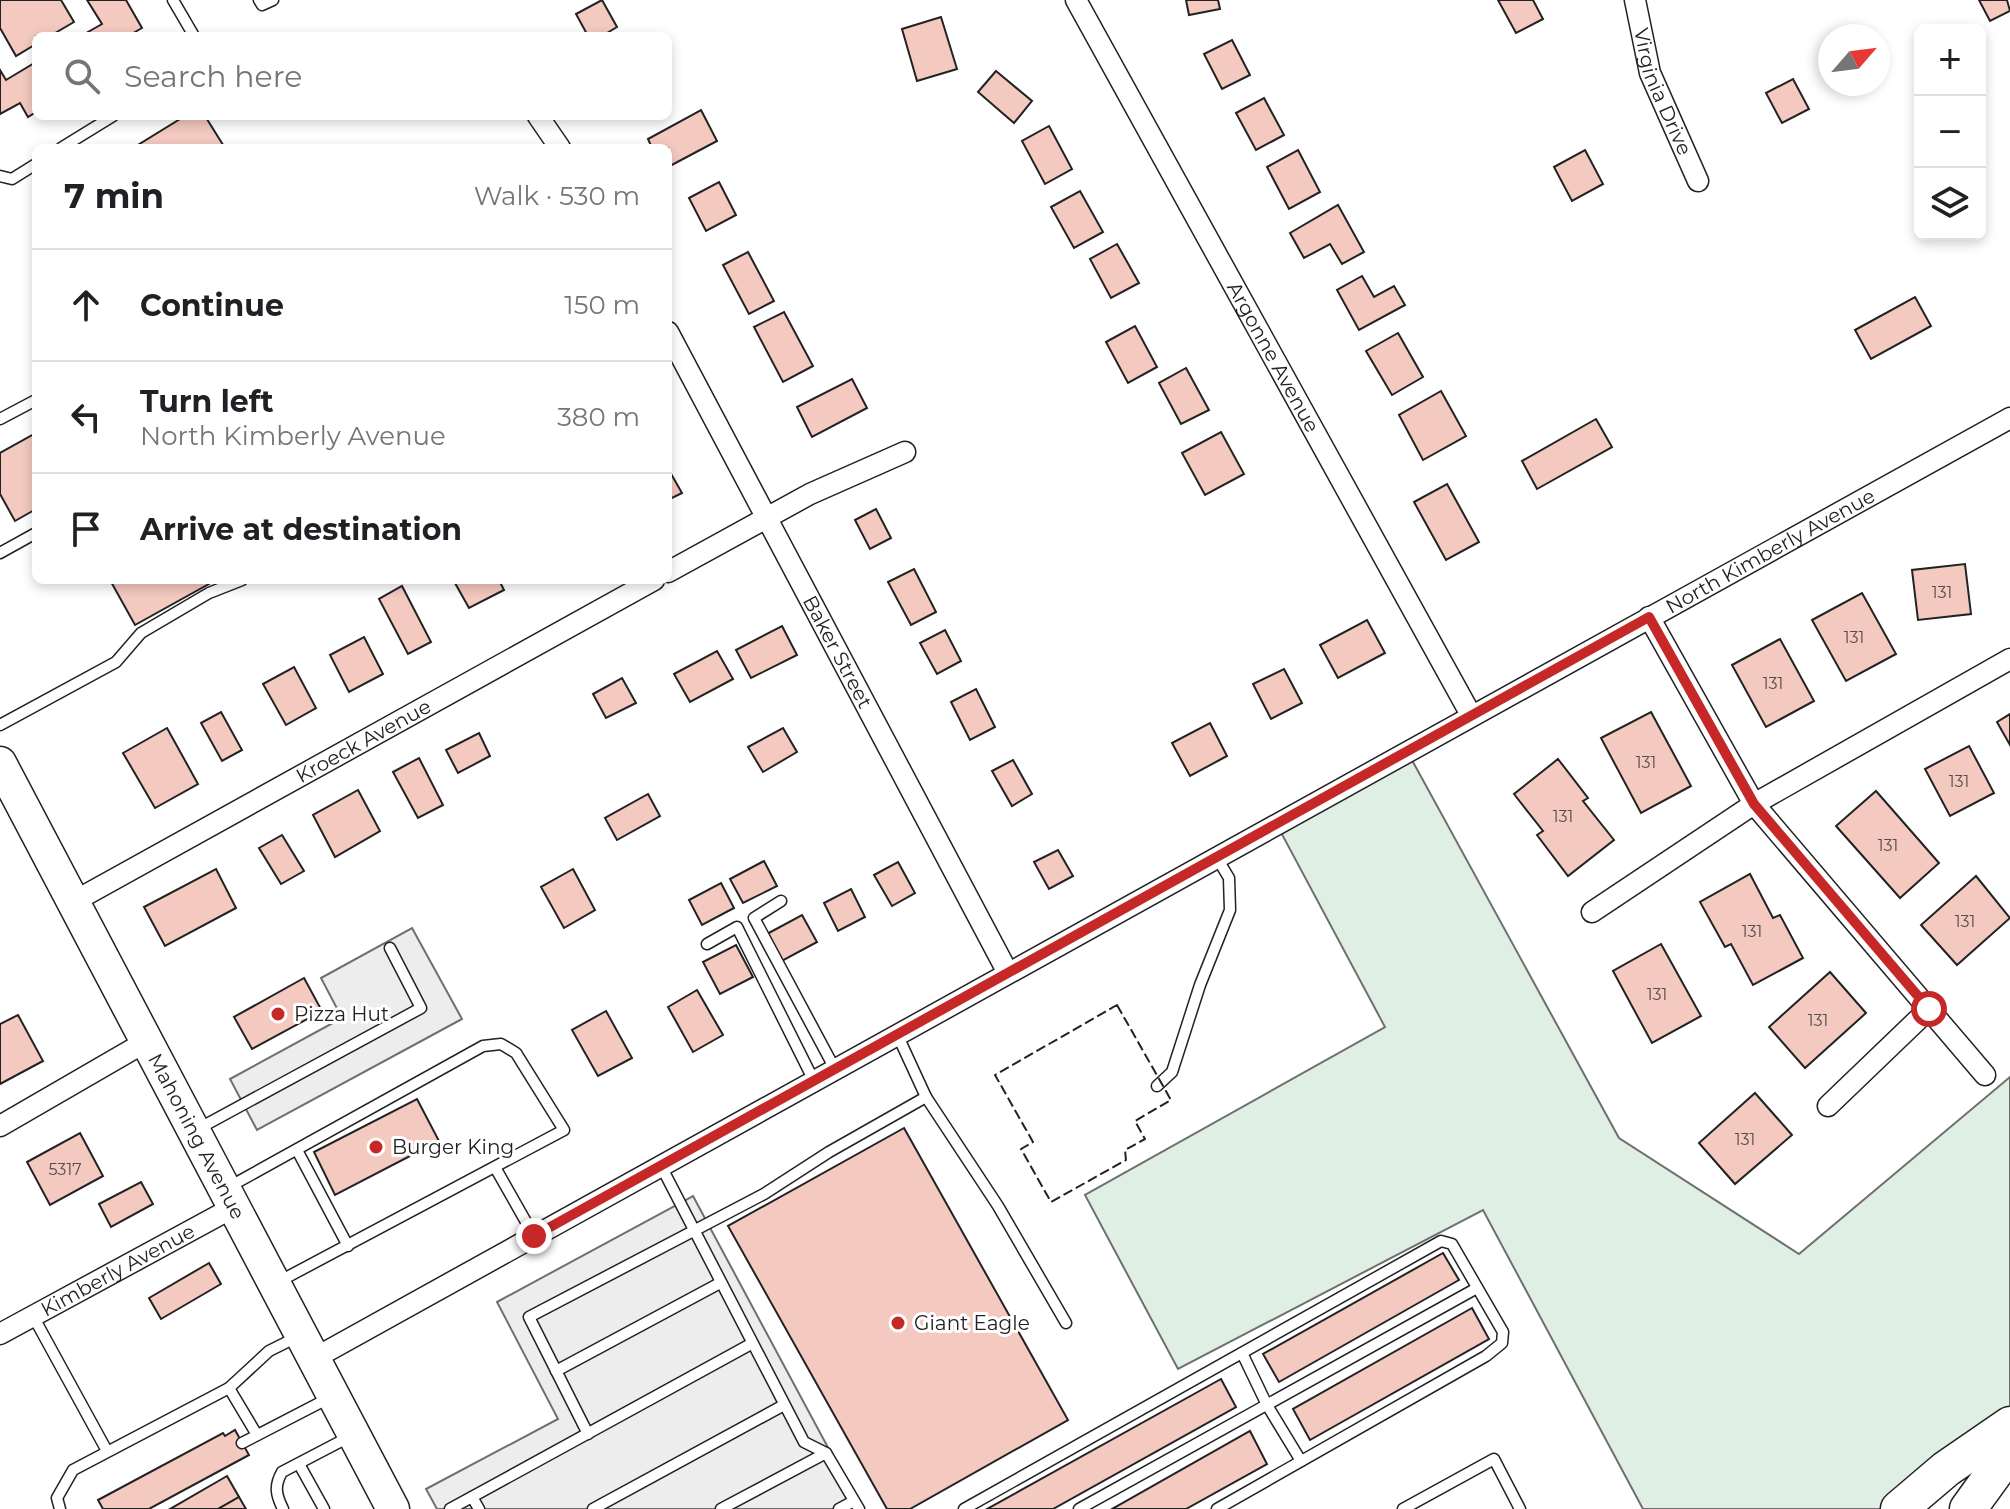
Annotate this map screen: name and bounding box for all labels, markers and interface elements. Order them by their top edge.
north arrow [1818,24,1890,96]
map controls [1914,24,1986,240]
button: + [1914,24,1986,96]
street label: Virginia Drive [1629,26,1697,159]
search box [32,32,672,120]
icon: search [60,54,104,98]
text: Search here [124,58,302,95]
button: − [1914,96,1986,168]
button: layers [1914,168,1986,240]
text: 7 min [64,175,164,217]
text: Walk · 530 m [474,180,640,212]
street label: Argonne Avenue [1222,278,1324,437]
icon: ahead [64,283,108,327]
text: Continue [140,287,284,324]
text: 150 m [564,289,640,321]
text: Turn left [140,383,273,420]
icon: left [64,395,108,439]
text: 380 m [557,401,640,433]
text: North Kimberly Avenue [140,420,446,452]
street label: North Kimberly Avenue [1661,483,1879,619]
icon: arrive [64,507,108,551]
text: Arrive at destination [140,511,462,548]
house number: 131 [1932,583,1952,602]
street label: Baker Street [798,591,877,712]
house number: 131 [1844,628,1864,647]
house number: 131 [1763,674,1783,693]
street label: Kroeck Avenue [292,694,435,788]
house number: 131 [1636,753,1656,772]
house number: 131 [1949,772,1969,791]
house number: 131 [1553,807,1573,826]
house number: 131 [1878,836,1898,855]
house number: 131 [1955,912,1975,931]
house number: 131 [1742,922,1762,941]
house number: 131 [1647,985,1667,1004]
route start [1911,991,1947,1027]
place label: Pizza Hut [294,1002,389,1026]
marker: Pizza Hut [269,1005,287,1023]
house number: 131 [1808,1011,1828,1030]
street label: Mahoning Avenue [143,1049,250,1223]
house number: 131 [1735,1130,1755,1149]
place label: Burger King [392,1135,514,1159]
marker: Burger King [367,1138,385,1156]
house number: 5317 [48,1160,82,1179]
route end [516,1218,552,1254]
street label: Kimberly Avenue [37,1219,199,1321]
place label: Giant Eagle [914,1311,1030,1335]
marker: Giant Eagle [889,1314,907,1332]

